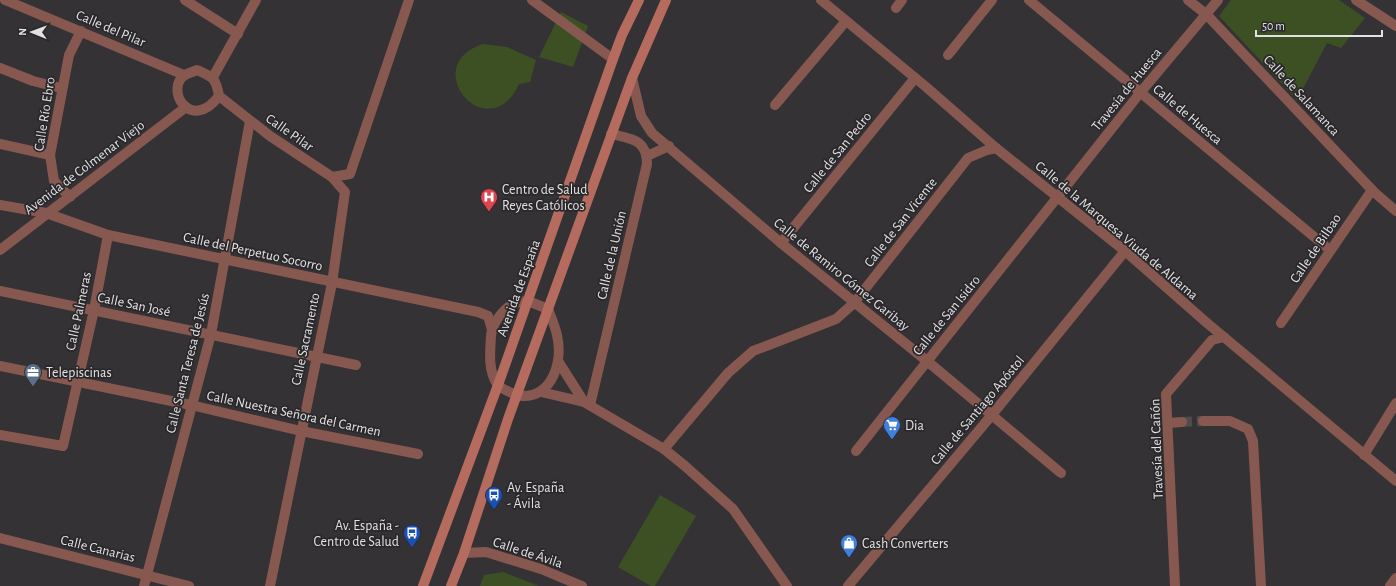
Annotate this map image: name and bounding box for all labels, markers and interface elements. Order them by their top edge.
street label: Calle del Pilar [74,8,148,50]
north arrow [12,12,52,52]
scale bar [1256,12,1382,38]
text: 50 m [1262,20,1285,32]
text: N [17,28,28,36]
street label: Travesía de Huesca [1089,45,1165,134]
street label: Calle de Salamanca [1261,53,1342,139]
street label: Calle Río Ebro [32,76,58,152]
street label: Calle de Huesca [1150,82,1225,148]
street label: Calle de San Pedro [801,109,875,196]
street label: Calle Pilar [263,111,316,154]
street label: Avenida de Colmenar Viejo [22,118,147,217]
street label: Calle de la Marquesa Viuda de Aldama [1032,159,1201,303]
street label: Calle de San Vicente [862,175,940,270]
place label: Centro de Salud Reyes Católicos [502,183,587,213]
hospital icon: Centro de Salud Reyes Católicos [479,187,499,212]
street label: Calle de la Unión [595,209,629,301]
street label: Calle de Bilbao [1288,211,1344,286]
street label: Calle de Ramiro Gómez Garibay [771,216,912,334]
street label: Calle del Perpetuo Socorro [182,230,324,274]
street label: Avenida de España [495,238,543,339]
street label: Calle Palmeras [64,271,94,352]
street label: Calle de San Isidro [910,273,983,358]
street label: Calle San José [96,290,172,320]
street label: Calle Santa Teresa de Jesús [164,292,212,435]
street label: Calle Sacramento [289,292,323,387]
street label: Calle de Santiago Apóstol [928,354,1027,468]
office icon: Telepiscinas [23,362,43,387]
place label: Telepiscinas [46,366,112,380]
street label: Calle Nuestra Señora del Carmen [205,389,382,439]
street label: Travesía del Cañón [1148,399,1166,499]
supermarket icon: Dia [882,415,902,440]
place label: Dia [905,419,924,433]
place label: Av. España - Ávila [507,481,565,511]
bus stop icon: Av. España - Ávila [484,485,504,510]
place label: Av. España - Centro de Salud [314,519,399,549]
bus stop icon: Av. España - Centro de Salud [402,523,422,548]
street label: Calle de Ávila [491,532,566,571]
street label: Calle Canarias [59,533,136,565]
shop icon: Cash Converters [839,533,859,558]
place label: Cash Converters [862,537,948,551]

